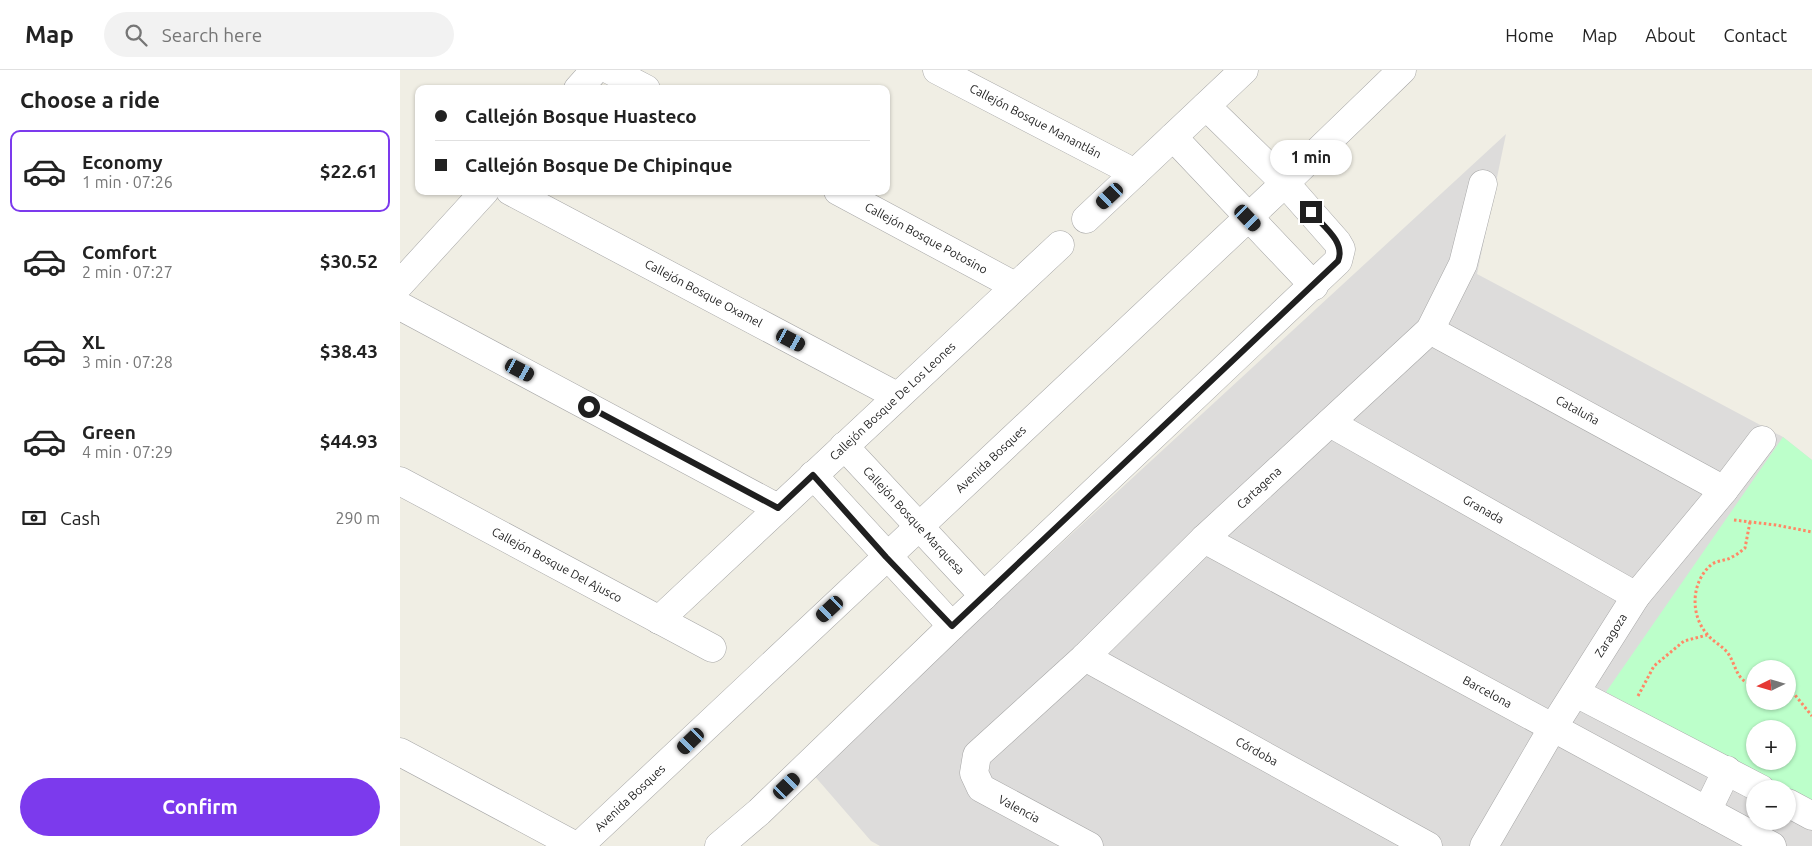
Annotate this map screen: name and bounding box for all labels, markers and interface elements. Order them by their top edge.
search box [104,12,454,57]
text: Map [25,21,74,48]
icon: search [122,21,150,49]
text: Search here [162,24,262,46]
text: Home [1505,25,1554,45]
text: Map [1582,25,1617,45]
text: About [1645,25,1695,45]
text: Contact [1723,25,1787,45]
street label: Callejón Bosque Manantlán [968,81,1104,160]
text: Choose a ride [20,87,160,112]
text: Callejón Bosque Huasteco [465,105,697,127]
callout: 1 min [1270,140,1352,174]
text: 1 min [1291,148,1331,166]
icon: car [22,149,67,194]
text: Economy [82,151,163,173]
text: Callejón Bosque De Chipinque [465,154,732,176]
text: $22.61 [320,160,378,182]
text: 1 min · 07:26 [82,173,173,191]
car [1093,180,1126,212]
street label: Callejón Bosque Potosino [863,200,990,276]
route end [1300,201,1322,223]
car [1232,202,1263,234]
icon: car [22,239,67,284]
text: Comfort [82,241,157,263]
text: $30.52 [320,250,378,272]
street label: Callejón Bosque Oxamel [643,257,765,329]
text: 2 min · 07:27 [82,263,173,281]
car [774,326,807,354]
icon: car [22,329,67,374]
text: XL [82,331,105,353]
street label: Callejón Bosque De Los Leones [827,339,958,463]
text: $38.43 [320,340,378,362]
text: 3 min · 07:28 [82,353,173,371]
car [503,356,536,384]
street label: Cataluña [1554,393,1602,427]
route start [578,396,600,418]
icon: car [22,419,67,464]
text: Green [82,421,136,443]
street label: Avenida Bosques [953,423,1028,495]
text: $44.93 [320,430,378,452]
text: 4 min · 07:29 [82,443,173,461]
street label: Callejón Bosque Marquesa [861,464,967,577]
street label: Cartagena [1234,464,1284,511]
street label: Granada [1461,492,1506,526]
icon: cash [20,504,48,532]
text: Cash [60,507,101,529]
text: 290 m [335,509,380,527]
street label: Callejón Bosque Del Ajusco [490,524,624,605]
car [813,593,846,625]
street label: Zaragoza [1592,611,1629,659]
north arrow [1746,660,1796,710]
map controls [1746,660,1796,830]
street label: Barcelona [1461,673,1514,710]
button: + [1746,720,1796,770]
car [675,725,707,757]
street label: Córdoba [1234,734,1280,768]
street label: Avenida Bosques [592,762,667,834]
car [771,770,803,802]
button: Confirm [20,778,380,836]
button: − [1746,780,1796,830]
street label: Valencia [996,792,1042,825]

